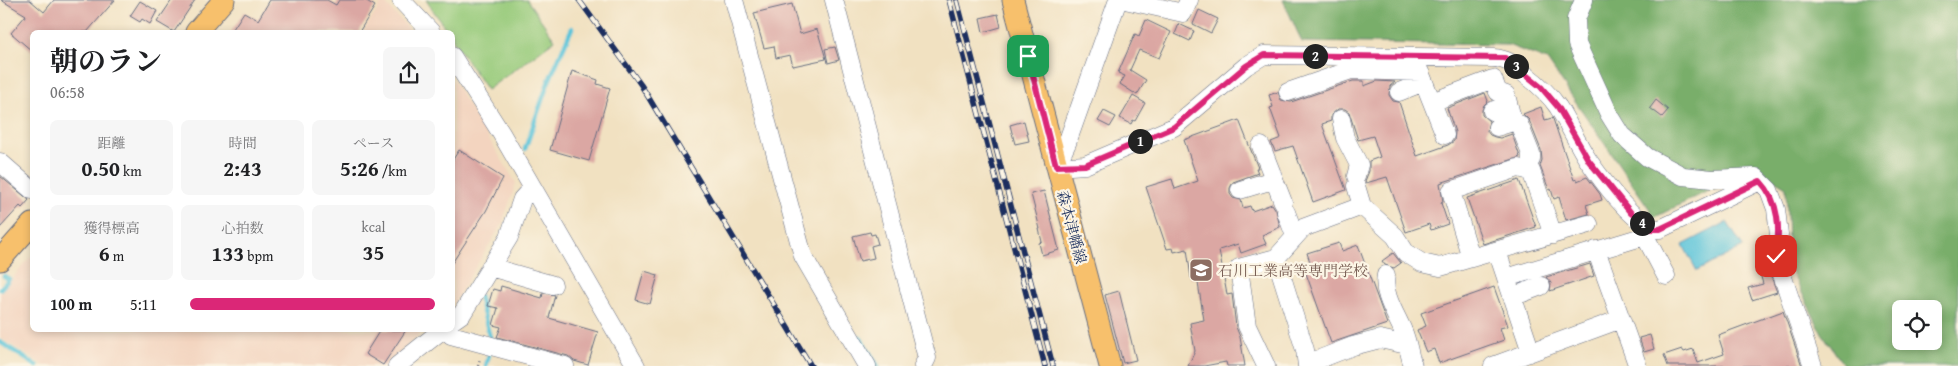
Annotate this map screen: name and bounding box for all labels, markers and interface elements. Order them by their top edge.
pin [1007,35,1049,77]
text: 朝のラン [50,40,162,81]
icon: arrive [1014,42,1042,70]
pin: 2 [1302,44,1328,68]
text: 2 [1312,46,1319,66]
button: share [383,47,435,99]
pin: 3 [1504,54,1528,78]
text: 3 [1513,56,1520,76]
text: 06:58 [50,80,85,104]
pin: 1 [1128,128,1152,154]
text: 1 [1137,131,1144,151]
text: 距離 [98,133,126,153]
text: 時間 [229,133,257,153]
text: ペース [353,133,394,153]
text: 0.50 [81,153,120,184]
text: 2:43 [223,153,262,184]
text: 5:26 [340,153,379,184]
text: km [120,161,142,181]
text: /km [379,161,407,181]
street label: 森本津幡線 [1052,188,1092,266]
pin: 4 [1630,210,1654,236]
text: 4 [1639,213,1646,233]
text: kcal [362,217,385,237]
text: 獲得標高 [84,218,140,238]
text: 心拍数 [222,218,264,238]
pin [1755,235,1797,277]
text: 35 [363,237,384,268]
text: 6 [99,238,110,269]
text: 133 [212,238,244,269]
icon: check [1762,242,1790,270]
text: m [110,246,124,266]
text: bpm [244,246,273,266]
school or university icon: 石川工業高等専門学校 [1188,257,1214,283]
place label: 石川工業高等専門学校 [1218,260,1368,281]
text: 100 m [50,292,92,316]
text: 5:11 [130,292,157,316]
map controls [1892,300,1942,350]
button: locate [1892,300,1942,350]

